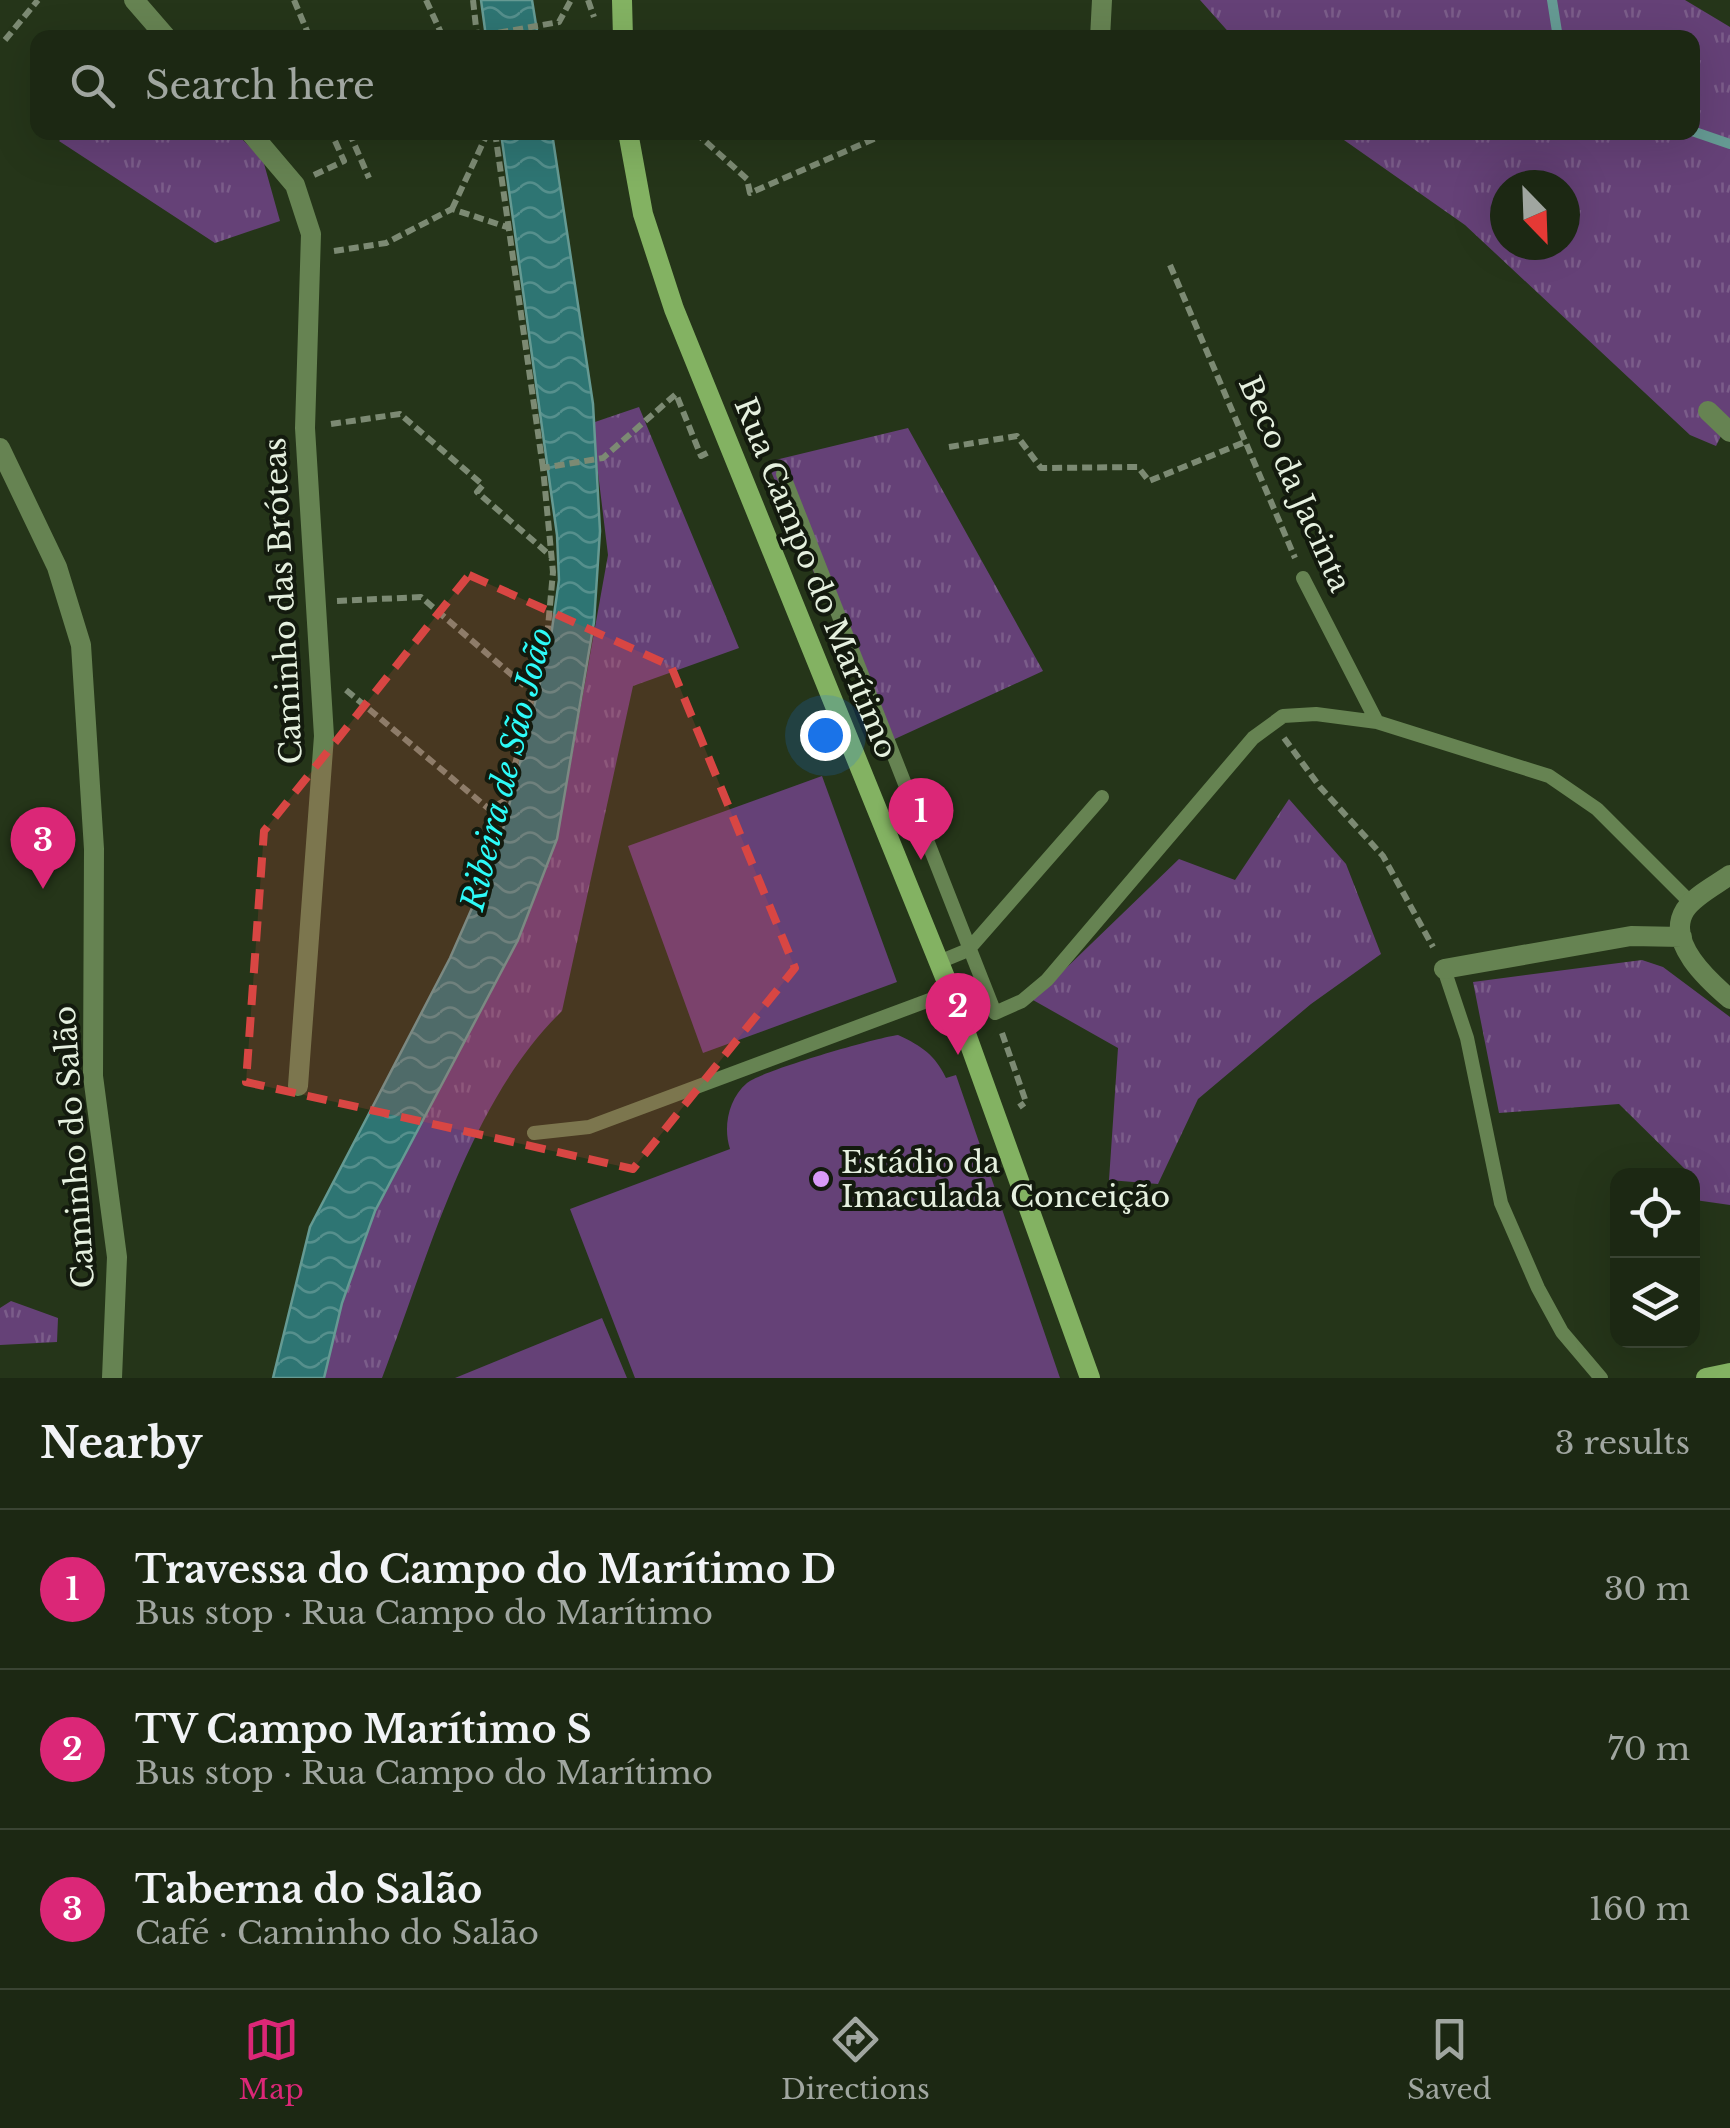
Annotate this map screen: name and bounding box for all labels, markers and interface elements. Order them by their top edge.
search box [30,30,1700,140]
icon: search [65,58,120,113]
text: Search here [145,62,375,109]
north arrow [1490,170,1580,260]
street label: Beco da Jacinta [1231,370,1359,598]
street label: Rua Campo do Marítimo [727,392,905,764]
street label: Caminho das Bróteas [256,437,310,765]
water label: Ribeira de São João [452,623,561,916]
your location [800,710,851,761]
pin: 1 [888,778,954,860]
pin: 3 [10,806,76,889]
pin: 2 [926,972,990,1055]
street label: Caminho do Salão [46,1005,102,1289]
place label: Estádio da Imaculada Conceição [841,1144,1170,1215]
marker: Estádio da Imaculada Conceição [810,1168,832,1190]
map controls [1610,1168,1700,1348]
button: locate [1610,1168,1700,1258]
button: layers [1610,1258,1700,1348]
text: Nearby [40,1417,203,1469]
text: 3 results [1555,1423,1690,1463]
text: Travessa do Campo do Marítimo D [135,1546,836,1593]
text: 1 [66,1569,79,1609]
text: 30 m [1604,1569,1690,1609]
text: Bus stop · Rua Campo do Marítimo [135,1593,713,1633]
text: TV Campo Marítimo S [135,1706,592,1753]
text: 2 [62,1729,83,1769]
text: 70 m [1608,1729,1690,1769]
text: Bus stop · Rua Campo do Marítimo [135,1753,713,1793]
text: Taberna do Salão [135,1866,482,1913]
text: 3 [62,1889,83,1929]
text: 160 m [1589,1889,1690,1929]
text: Café · Caminho do Salão [135,1913,539,1953]
tab: Map [239,2012,304,2107]
tab: Directions [781,2012,930,2107]
tab: Saved [1407,2012,1491,2107]

